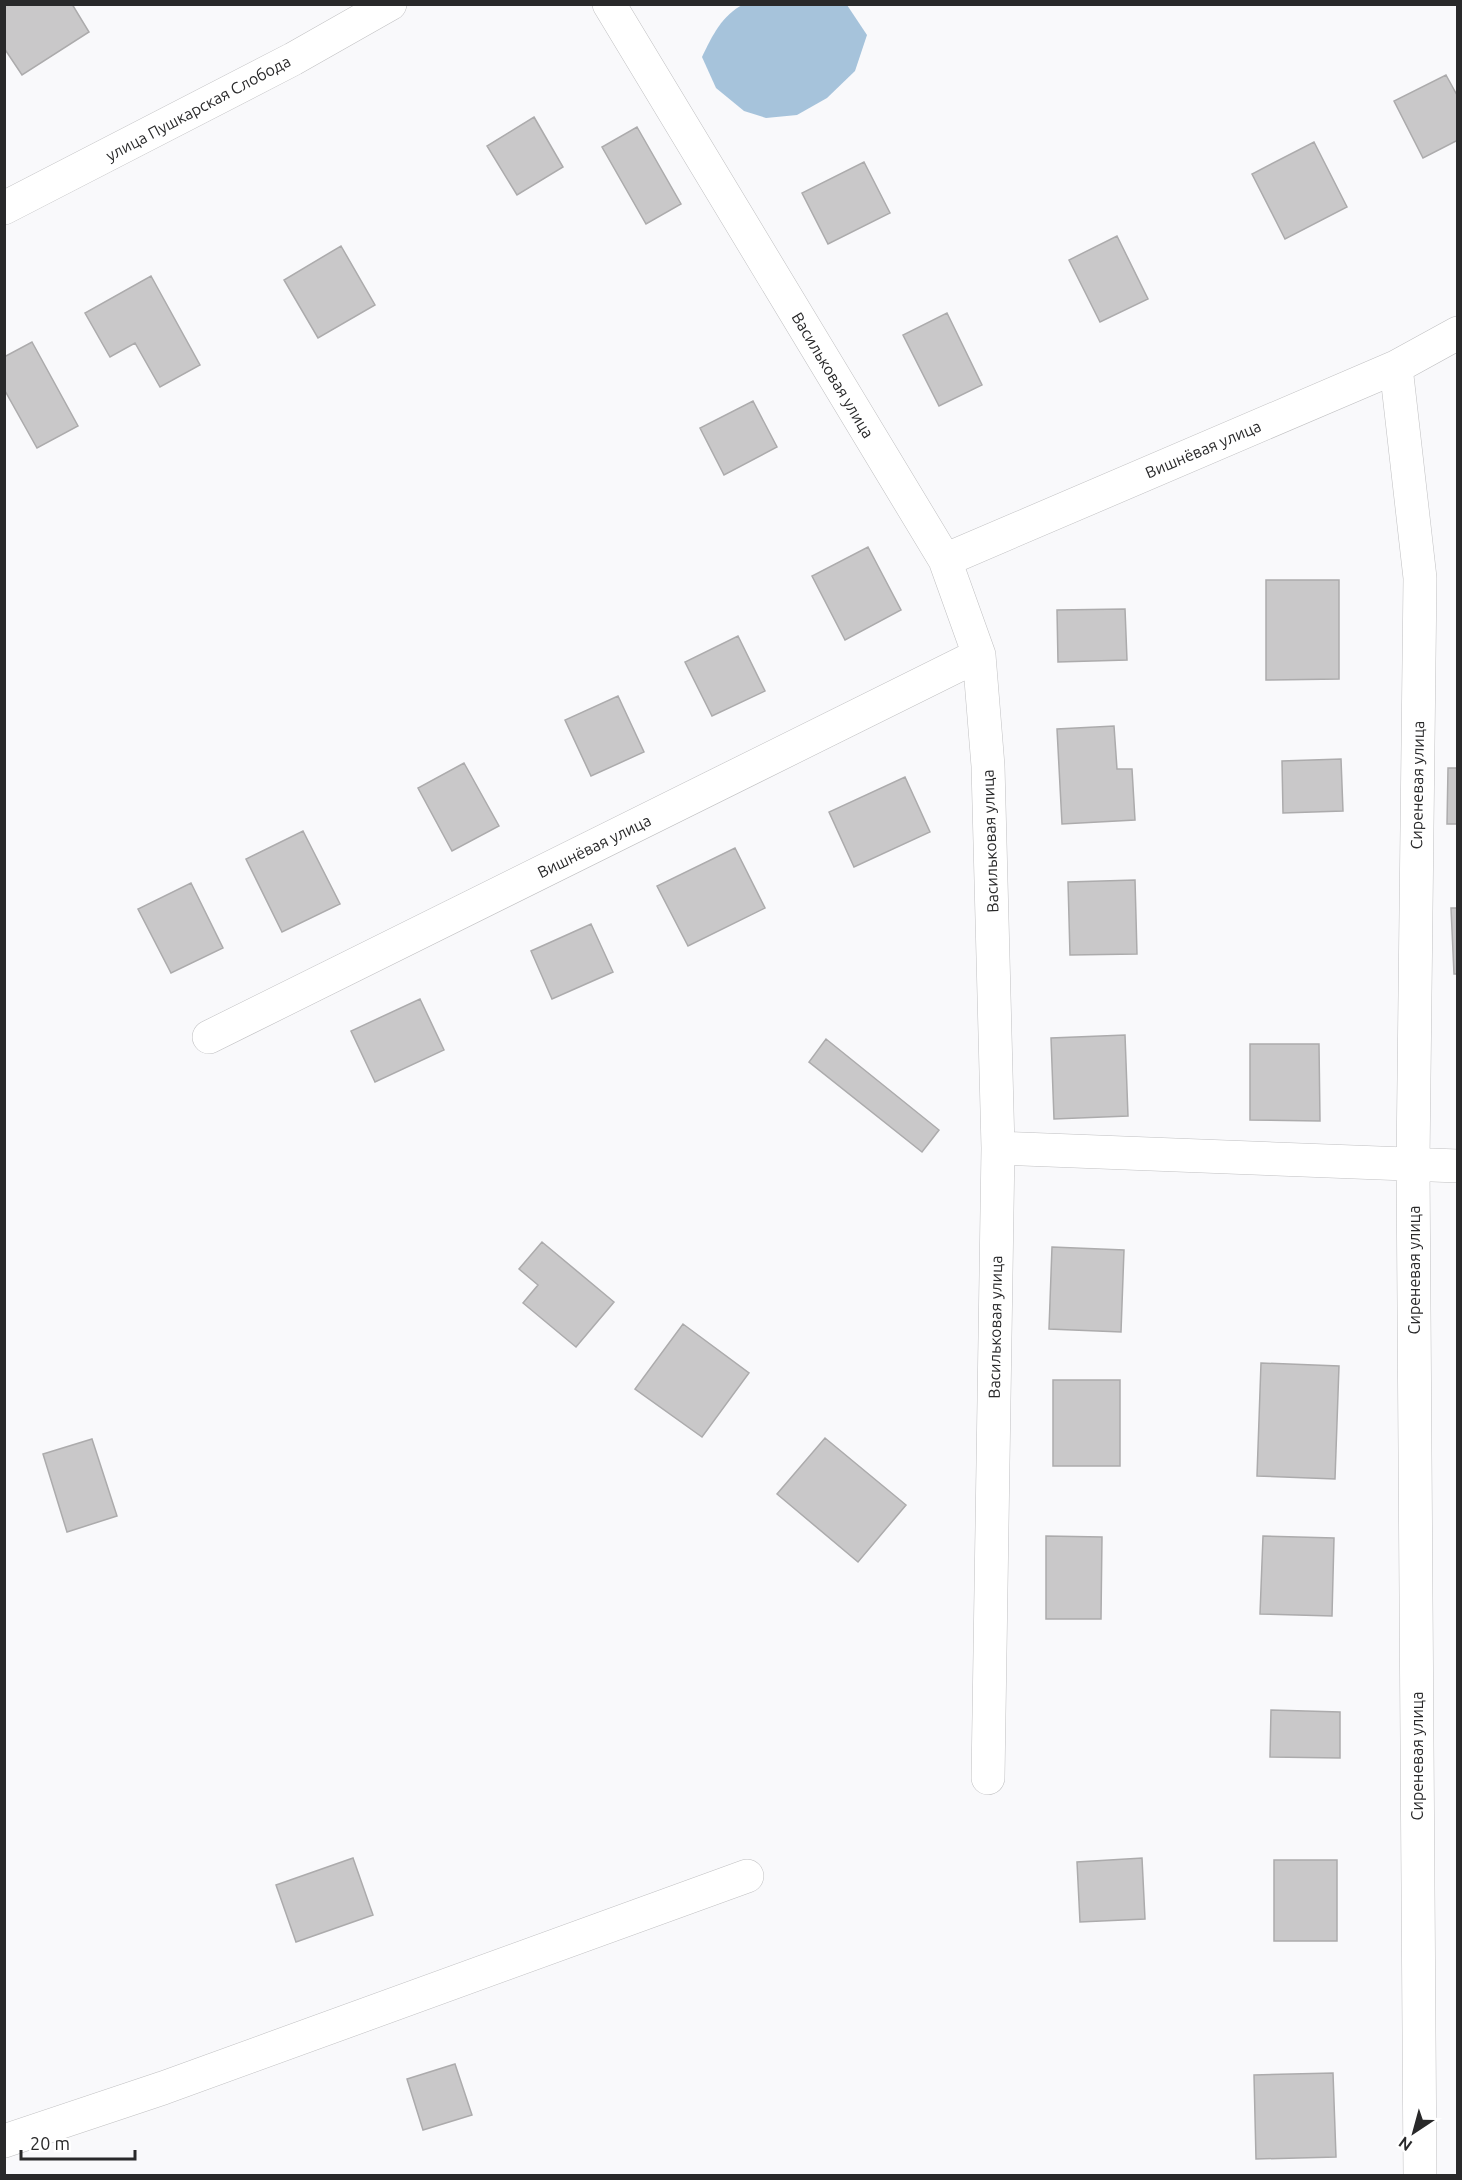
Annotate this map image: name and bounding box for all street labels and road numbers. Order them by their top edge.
street label: улица Пушкарская Слобода [103,52,293,164]
street label: Васильковая улица [788,309,878,441]
street label: Вишнёвая улица [1142,417,1264,481]
street label: Сиреневая улица [1407,720,1427,850]
street label: Васильковая улица [979,769,1001,913]
street label: Вишнёвая улица [534,811,654,881]
street label: Сиреневая улица [1405,1206,1423,1334]
street label: Васильковая улица [985,1255,1005,1399]
street label: Сиреневая улица [1408,1692,1426,1820]

